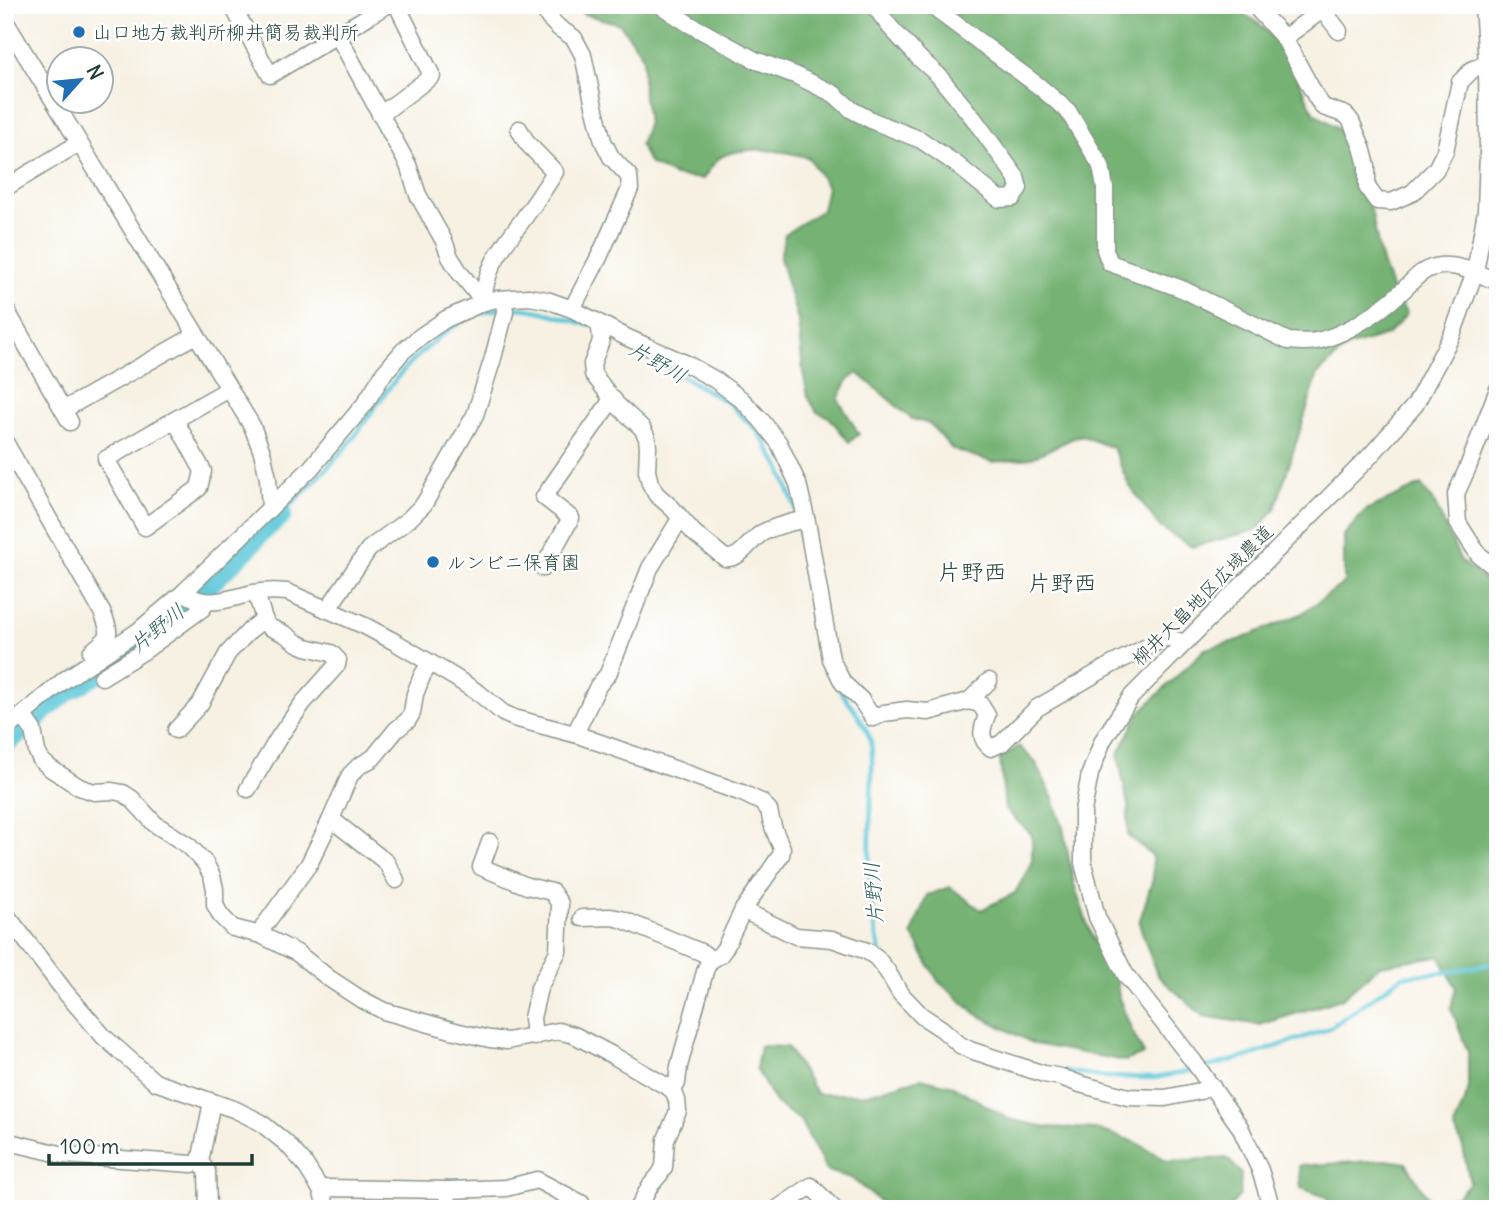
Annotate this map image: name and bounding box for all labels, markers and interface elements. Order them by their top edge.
place label: 山口地方裁判所柳井簡易裁判所 [93,20,359,44]
marker: 山口地方裁判所柳井簡易裁判所 [71,24,87,40]
north arrow [46,46,116,116]
text: N [81,61,109,84]
water label: 片野川 [624,335,692,389]
street label: 柳井大畠地区広域農道 [1126,519,1278,671]
place label: ルンビニ保育園 [447,550,580,574]
marker: ルンビニ保育園 [425,554,441,570]
district label: 片野西 [938,557,1007,586]
district label: 片野西 [1028,568,1097,597]
water label: 片野川 [124,598,190,658]
water label: 片野川 [857,861,889,925]
scale bar [49,1123,252,1167]
text: 100 m [60,1133,119,1160]

